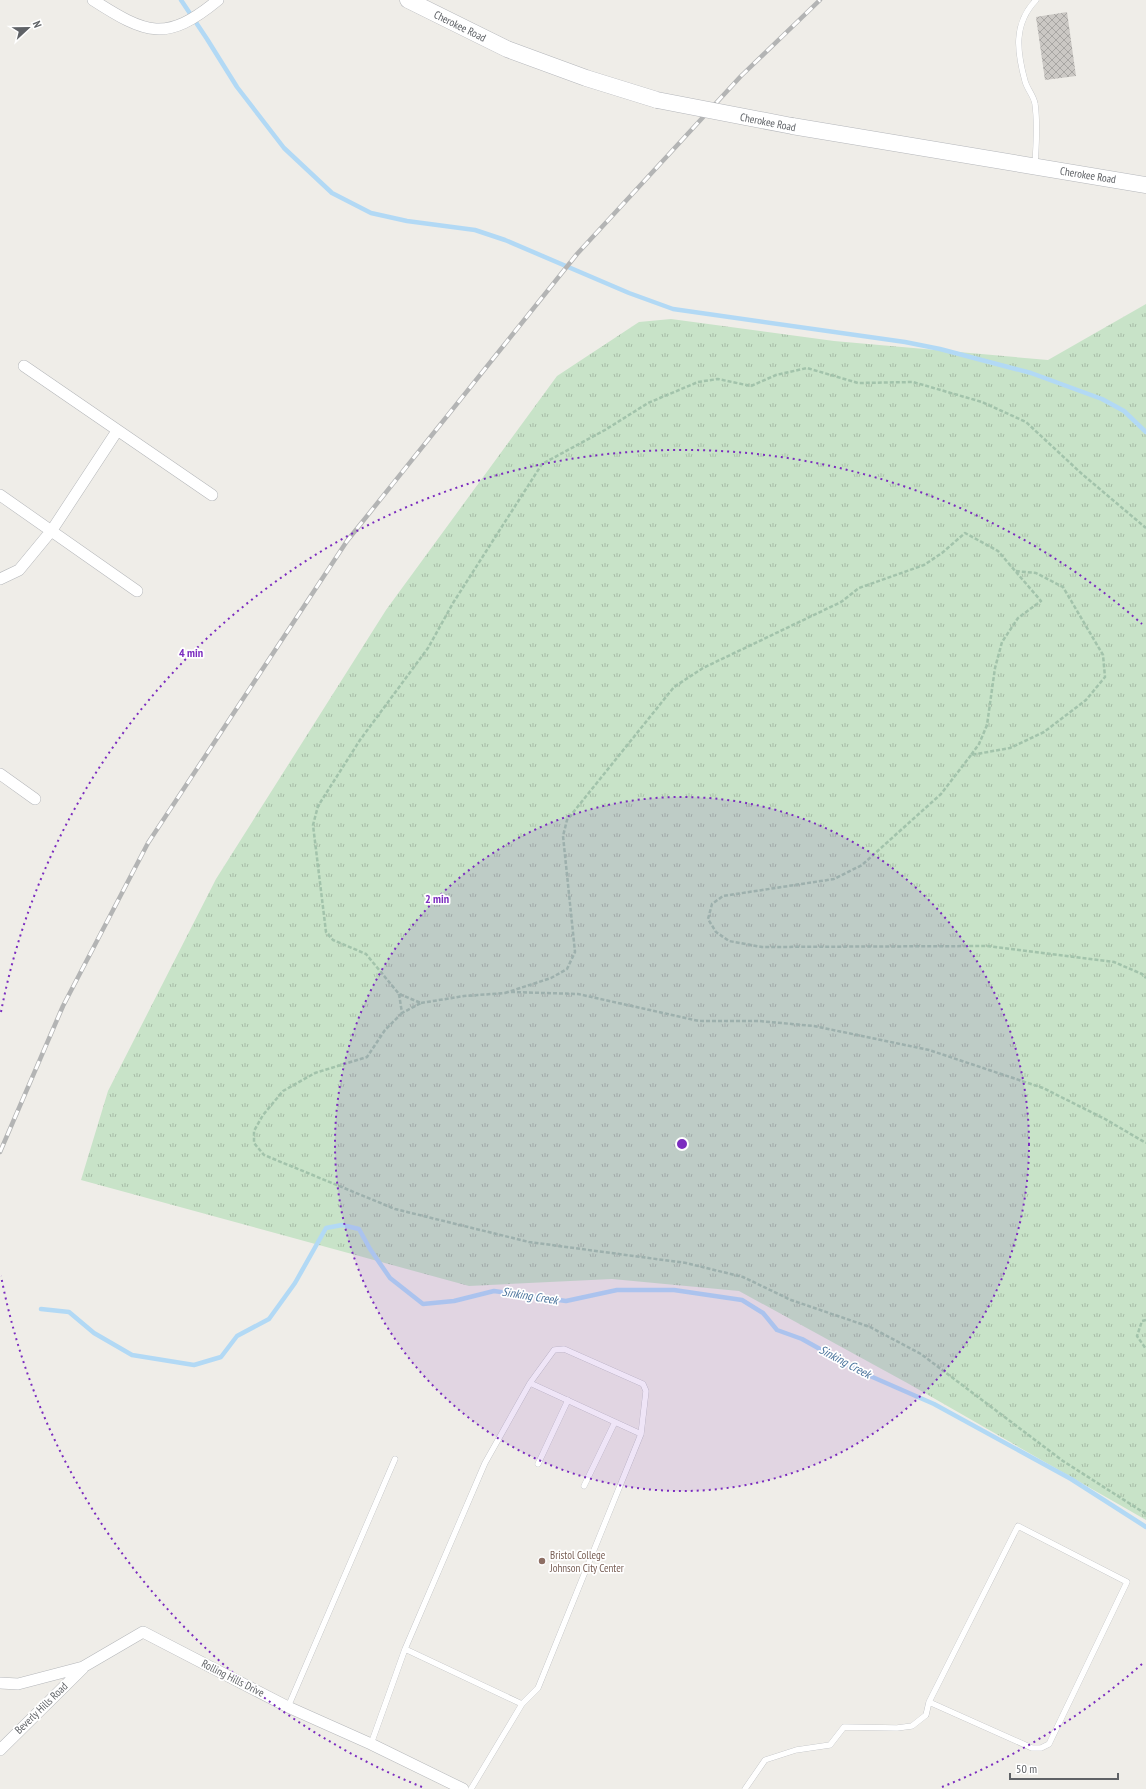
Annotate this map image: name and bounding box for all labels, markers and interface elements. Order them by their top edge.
street label: Cherokee Road [432,7,489,45]
north arrow [8,8,48,48]
text: N [30,19,45,30]
street label: Cherokee Road [739,110,797,134]
street label: Cherokee Road [1059,164,1117,186]
text: 4 min [179,645,203,660]
text: 2 min [425,891,449,906]
centre of rings [675,1137,689,1151]
water label: Sinking Creek [501,1284,560,1308]
water label: Sinking Creek [817,1342,875,1382]
place label: Bristol College Johnson City Center [549,1548,624,1575]
marker: Bristol College Johnson City Center [537,1556,547,1566]
street label: Rolling Hills Drive [199,1656,267,1700]
street label: Beverly Hills Road [12,1679,71,1737]
scale bar [1010,1755,1118,1781]
text: 50 m [1016,1761,1037,1776]

